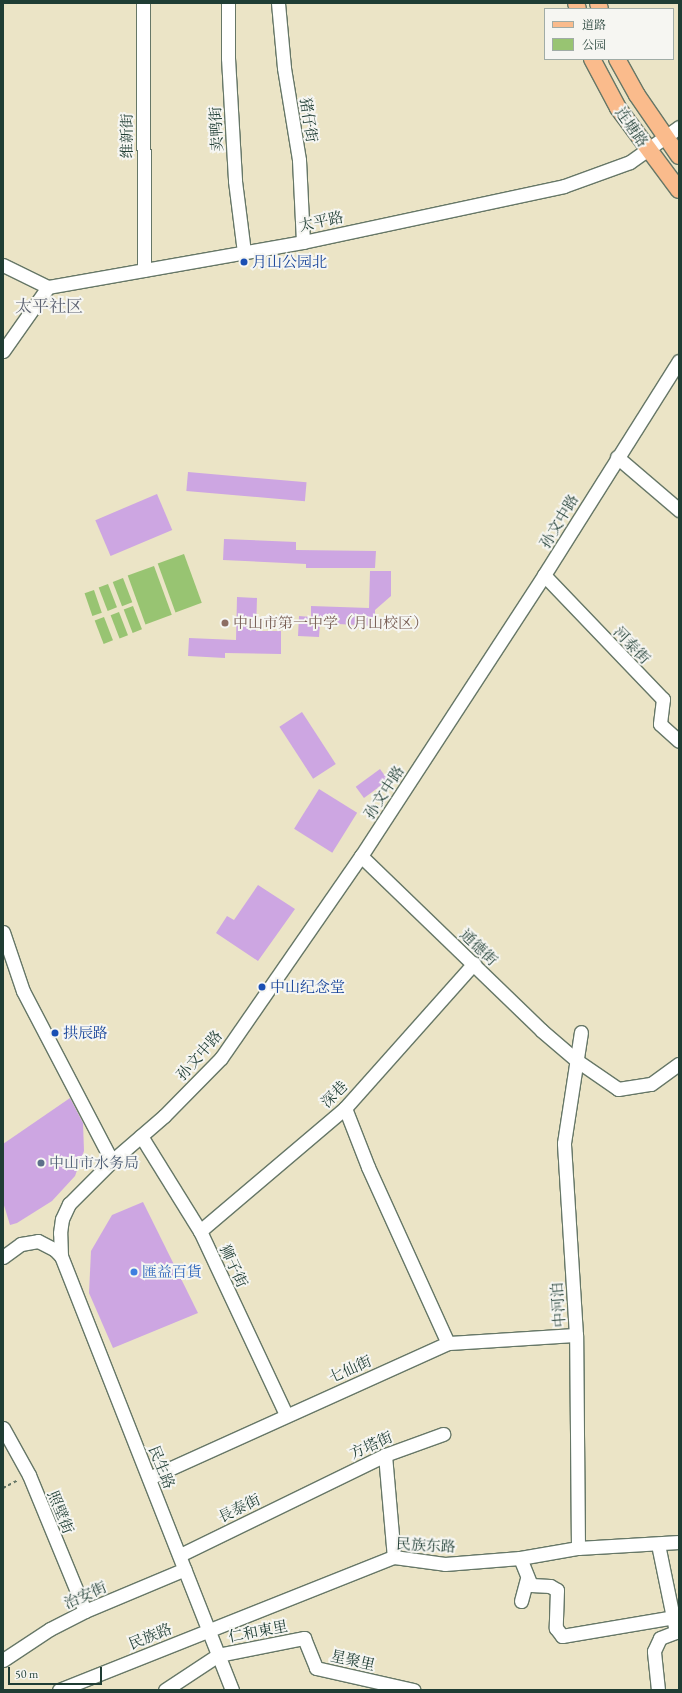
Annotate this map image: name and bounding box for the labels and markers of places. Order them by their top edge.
place label: 月山公园北 [252,253,327,271]
marker: 月山公园北 [239,257,249,267]
place label: 中山市第一中学（月山校区） [233,614,428,632]
marker: 中山市第一中学（月山校区） [220,618,230,628]
place label: 中山纪念堂 [270,978,345,996]
marker: 中山纪念堂 [257,982,267,992]
place label: 拱辰路 [63,1024,108,1042]
marker: 拱辰路 [50,1028,60,1038]
place label: 中山市水务局 [49,1154,139,1172]
marker: 中山市水务局 [36,1158,46,1168]
place label: 匯益百貨 [142,1263,202,1281]
marker: 匯益百貨 [129,1267,139,1277]

